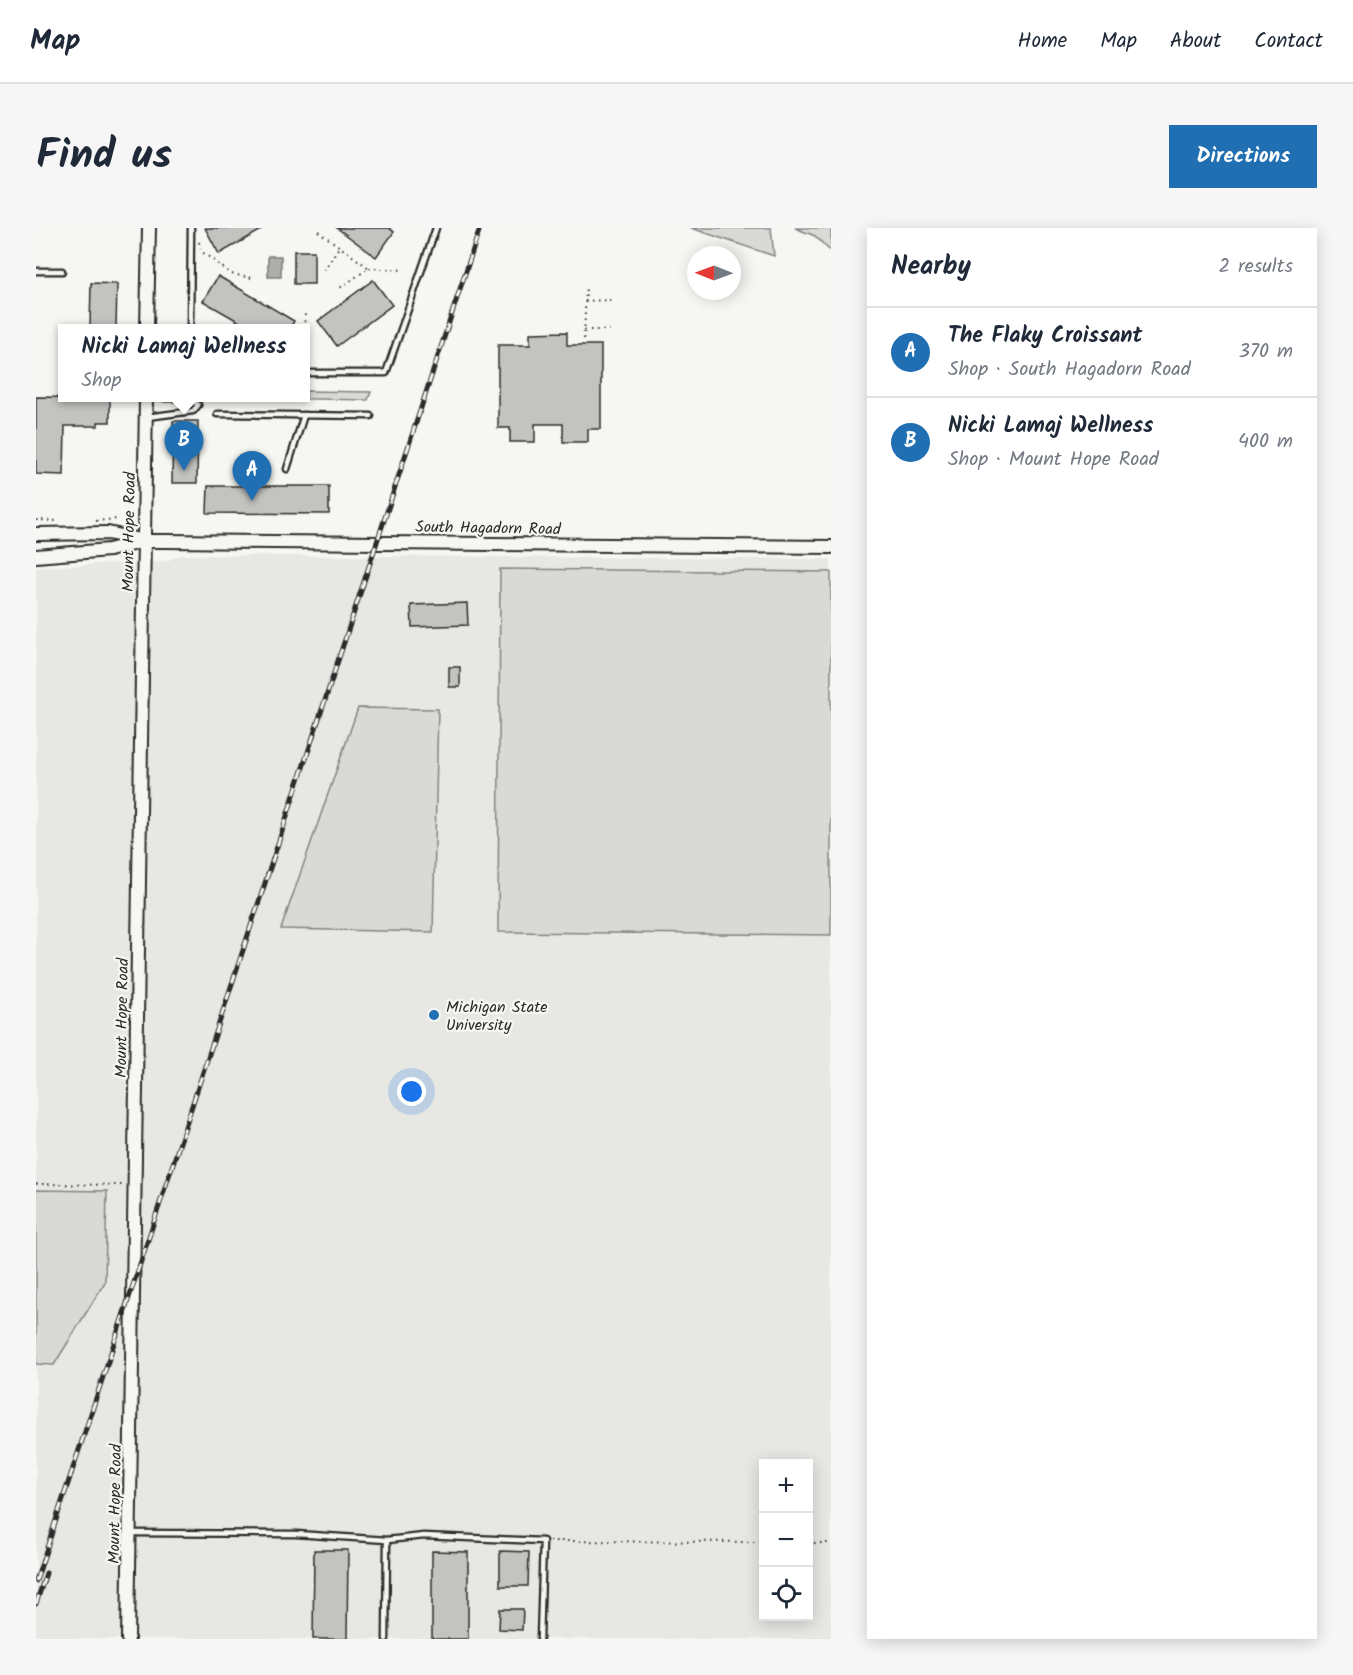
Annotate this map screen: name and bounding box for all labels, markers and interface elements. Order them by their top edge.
text: Map [30,19,81,64]
text: Home [1018,25,1067,58]
text: Map [1100,25,1137,58]
text: About [1170,25,1221,58]
text: Contact [1254,25,1323,58]
text: Find us [36,123,172,190]
button: Directions [1169,125,1317,188]
north arrow [687,246,741,300]
text: Nearby [891,246,971,288]
text: 2 results [1218,251,1293,283]
text: The Flaky Croissant [948,319,1142,354]
popup [58,324,310,402]
text: Nicki Lamaj Wellness [81,330,287,365]
text: A [904,336,917,368]
text: 370 m [1238,336,1293,368]
text: Shop · South Hagadorn Road [948,354,1191,386]
text: Shop [81,365,121,397]
text: Nicki Lamaj Wellness [948,409,1153,444]
pin: B [164,422,204,471]
text: B [904,426,917,458]
text: 400 m [1238,426,1293,458]
text: Shop · Mount Hope Road [948,444,1159,476]
pin: A [232,452,272,501]
street label: Mount Hope Road [116,471,143,592]
street label: South Hagadorn Road [415,515,562,542]
street label: Mount Hope Road [109,957,136,1078]
place label: Michigan State University [446,995,548,1038]
marker: Michigan State University [427,1008,441,1022]
your location [397,1077,426,1106]
street label: Mount Hope Road [102,1443,129,1564]
map controls [759,1459,813,1621]
button: + [759,1459,813,1513]
button: − [759,1513,813,1567]
button: locate [759,1567,813,1621]

